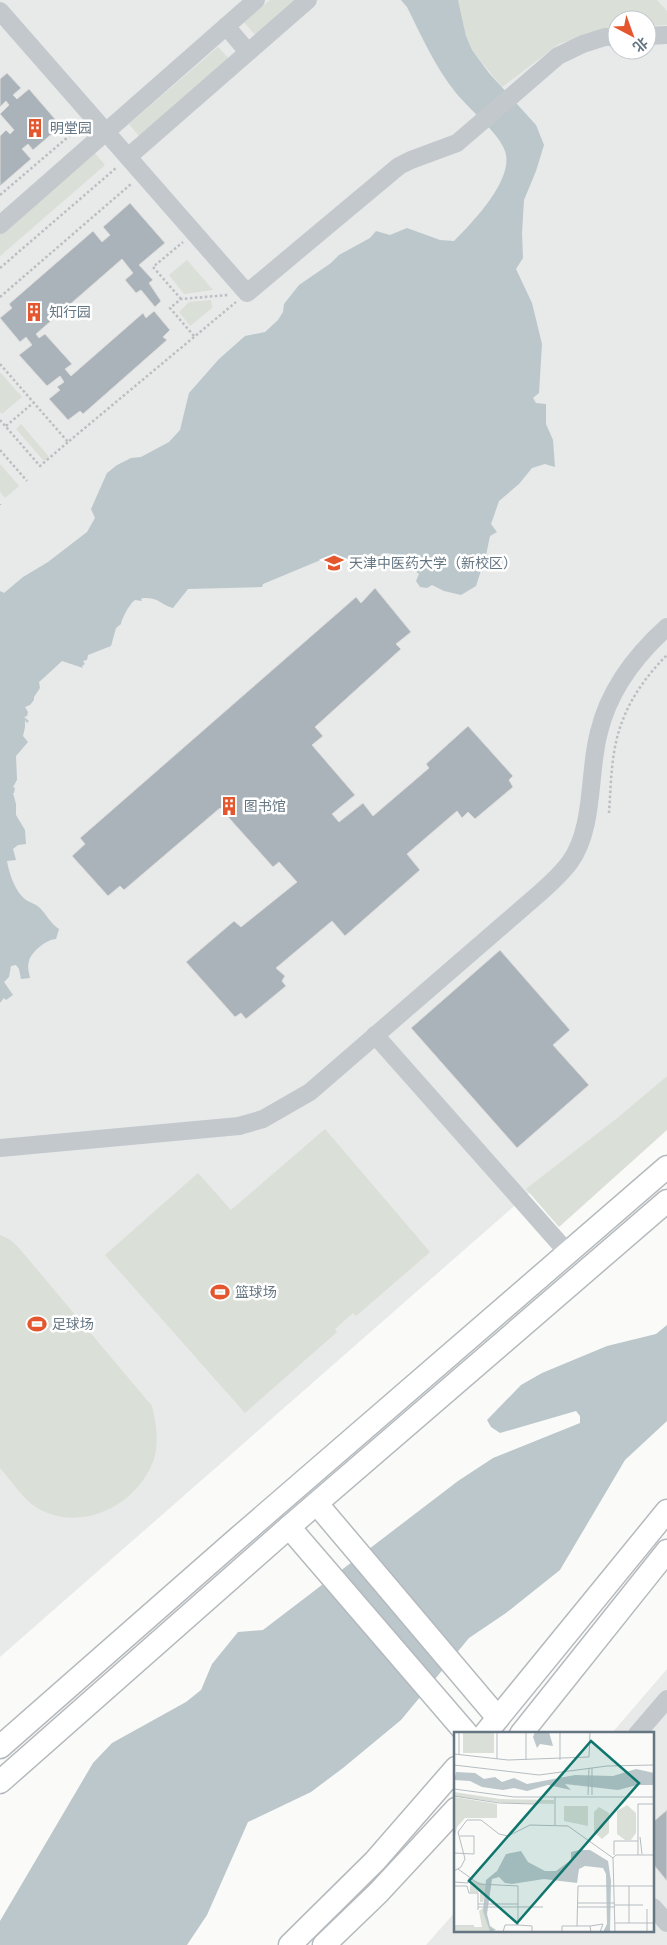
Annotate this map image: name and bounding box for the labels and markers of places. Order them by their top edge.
building icon: 明堂园 [24,117,46,139]
place label: 明堂园 [50,120,92,136]
building icon: 知行园 [23,301,45,323]
place label: 知行园 [49,304,91,320]
school or university icon: 天津中医药大学（新校区） [323,552,345,574]
place label: 天津中医药大学（新校区） [349,555,517,571]
building icon: 图书馆 [218,795,240,817]
place label: 图书馆 [244,798,286,814]
sports icon: 篮球场 [209,1281,231,1303]
place label: 篮球场 [235,1284,277,1300]
sports icon: 足球场 [26,1313,48,1335]
place label: 足球场 [52,1316,94,1332]

